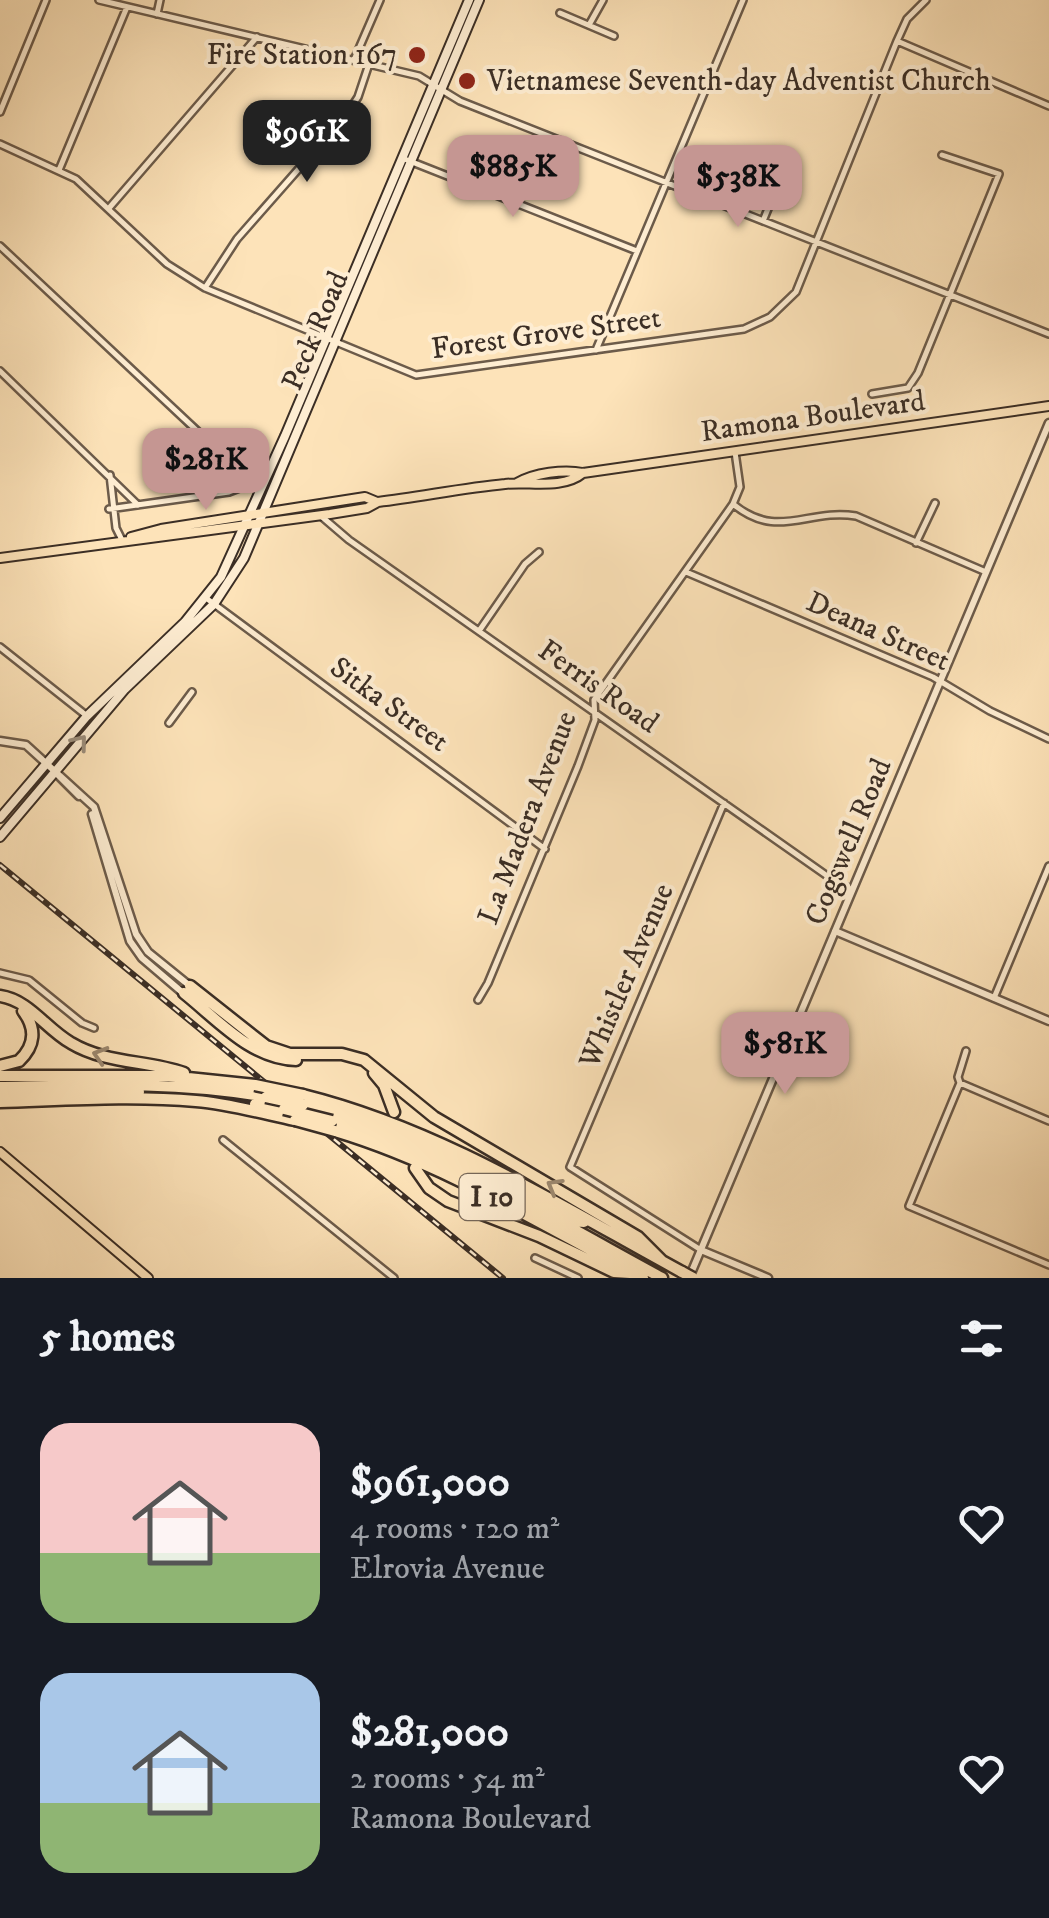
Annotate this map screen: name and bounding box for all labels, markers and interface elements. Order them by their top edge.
place label: Fire Station 167 [206,37,397,74]
marker: Fire Station 167 [406,44,428,66]
place label: Vietnamese Seventh-day Adventist Church [486,63,991,100]
marker: Vietnamese Seventh-day Adventist Church [456,70,478,92]
pin: $961K [237,100,377,185]
text: $961K [265,112,349,152]
pin: $885K [443,135,583,220]
pin: $538K [668,145,808,230]
text: $885K [469,147,557,187]
text: $538K [696,157,780,197]
street label: Peck Road [274,266,358,396]
street label: Forest Grove Street [429,300,663,368]
street label: Ramona Boulevard [699,383,927,451]
pin: $281K [136,428,276,513]
text: $281K [164,440,248,480]
street label: Deana Street [800,584,956,680]
street label: Ferris Road [531,632,665,742]
street label: Sitka Street [322,649,456,761]
street label: La Madera Avenue [470,706,586,930]
one-way arrow [68,735,86,753]
street label: Cogswell Road [797,753,901,931]
street label: Whistler Avenue [571,878,682,1075]
pin: $581K [715,1012,855,1097]
text: $581K [743,1024,827,1064]
one-way arrow [93,1046,110,1067]
road number: I 10 [460,1174,524,1220]
one-way arrow [547,1178,565,1198]
icon: filters [954,1311,1009,1366]
text: 5 homes [40,1312,175,1364]
text: $961,000 [350,1457,510,1509]
icon: home [120,1463,240,1583]
icon: heart [954,1496,1009,1551]
text: 4 rooms · 120 m² [350,1509,559,1549]
text: Elrovia Avenue [350,1549,545,1589]
text: $281,000 [350,1707,509,1759]
icon: home [120,1713,240,1833]
icon: heart [954,1746,1009,1801]
text: 2 rooms · 54 m² [350,1759,545,1799]
text: Ramona Boulevard [350,1799,591,1839]

